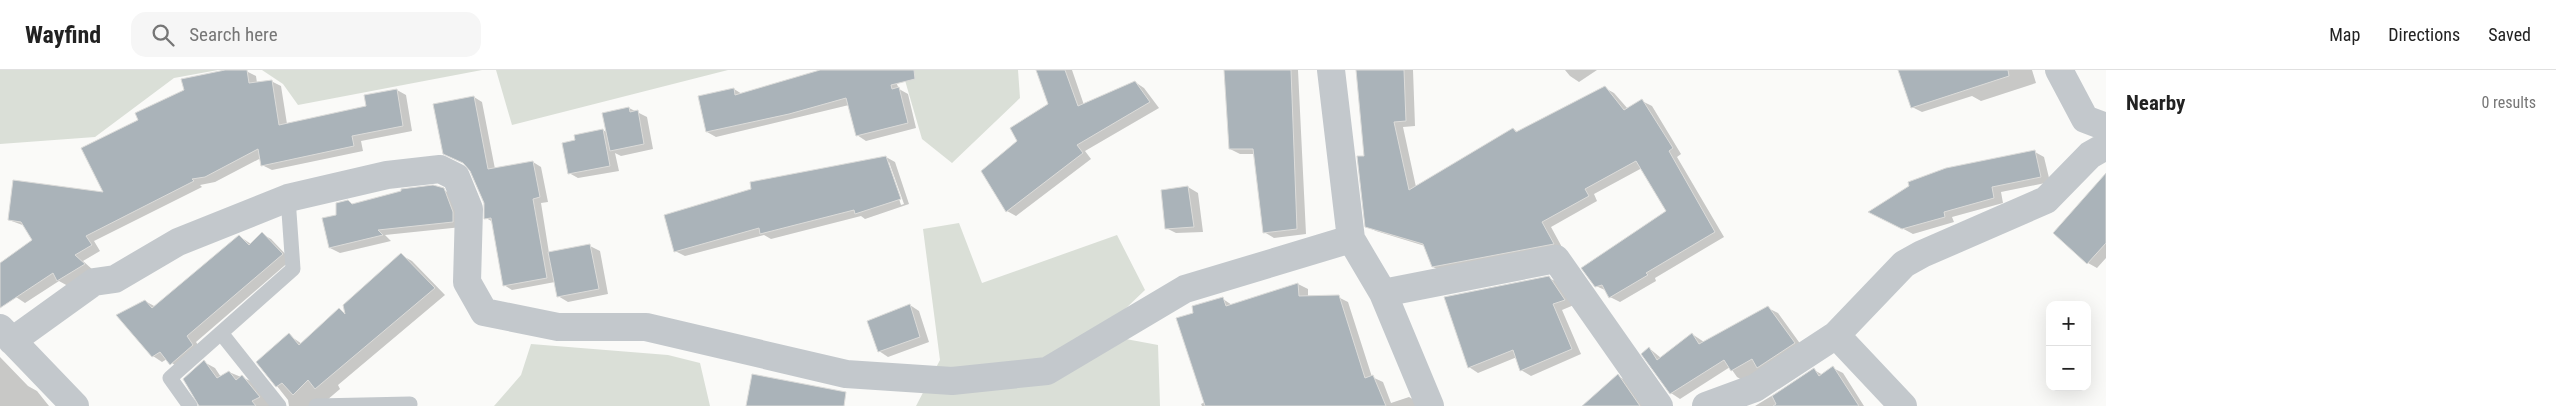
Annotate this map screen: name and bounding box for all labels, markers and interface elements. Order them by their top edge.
search box [131,12,481,57]
text: Wayfind [25,21,101,49]
icon: search [149,21,177,49]
text: Search here [189,23,278,46]
text: Map [2329,24,2360,45]
text: Directions [2388,24,2460,45]
text: Saved [2488,24,2531,45]
text: Nearby [2126,91,2185,115]
text: 0 results [2481,93,2536,112]
map controls [2046,301,2091,391]
button: + [2046,301,2091,346]
button: − [2046,346,2091,391]

